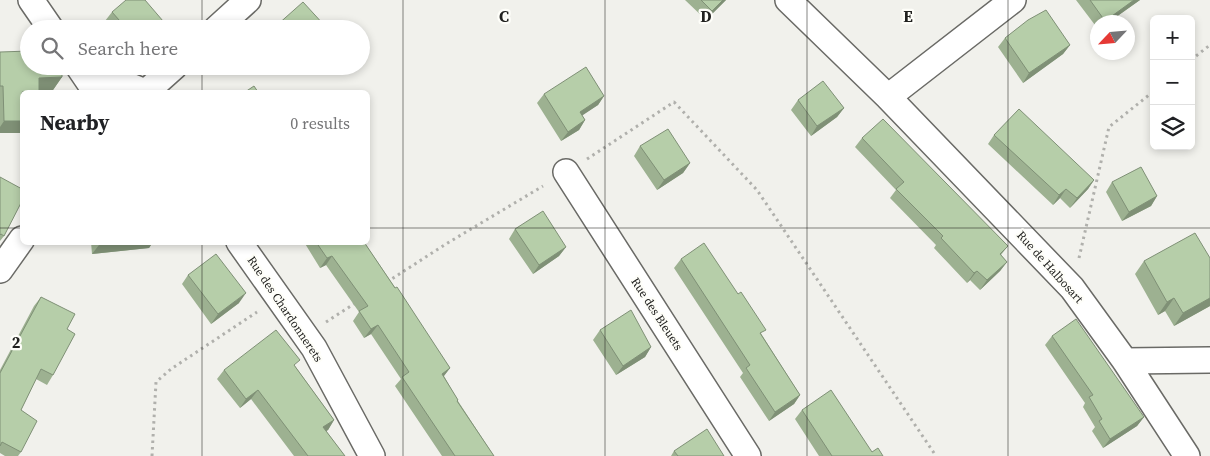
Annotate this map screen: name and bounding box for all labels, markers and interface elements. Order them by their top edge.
text: C [499,5,509,27]
text: D [700,5,712,27]
text: E [903,5,913,27]
north arrow [1090,15,1135,60]
map controls [1150,15,1195,150]
button: + [1150,15,1195,60]
search box [20,20,370,75]
icon: search [38,34,66,62]
text: Search here [78,35,178,61]
button: − [1150,60,1195,105]
button: layers [1150,105,1195,150]
text: Nearby [40,108,110,137]
text: 0 results [290,112,350,134]
street label: Rue de Halbosart [1013,227,1087,307]
street label: Rue des Chardonnerets [244,253,326,365]
street label: Rue des Bleuets [628,275,686,353]
text: 2 [12,331,21,353]

